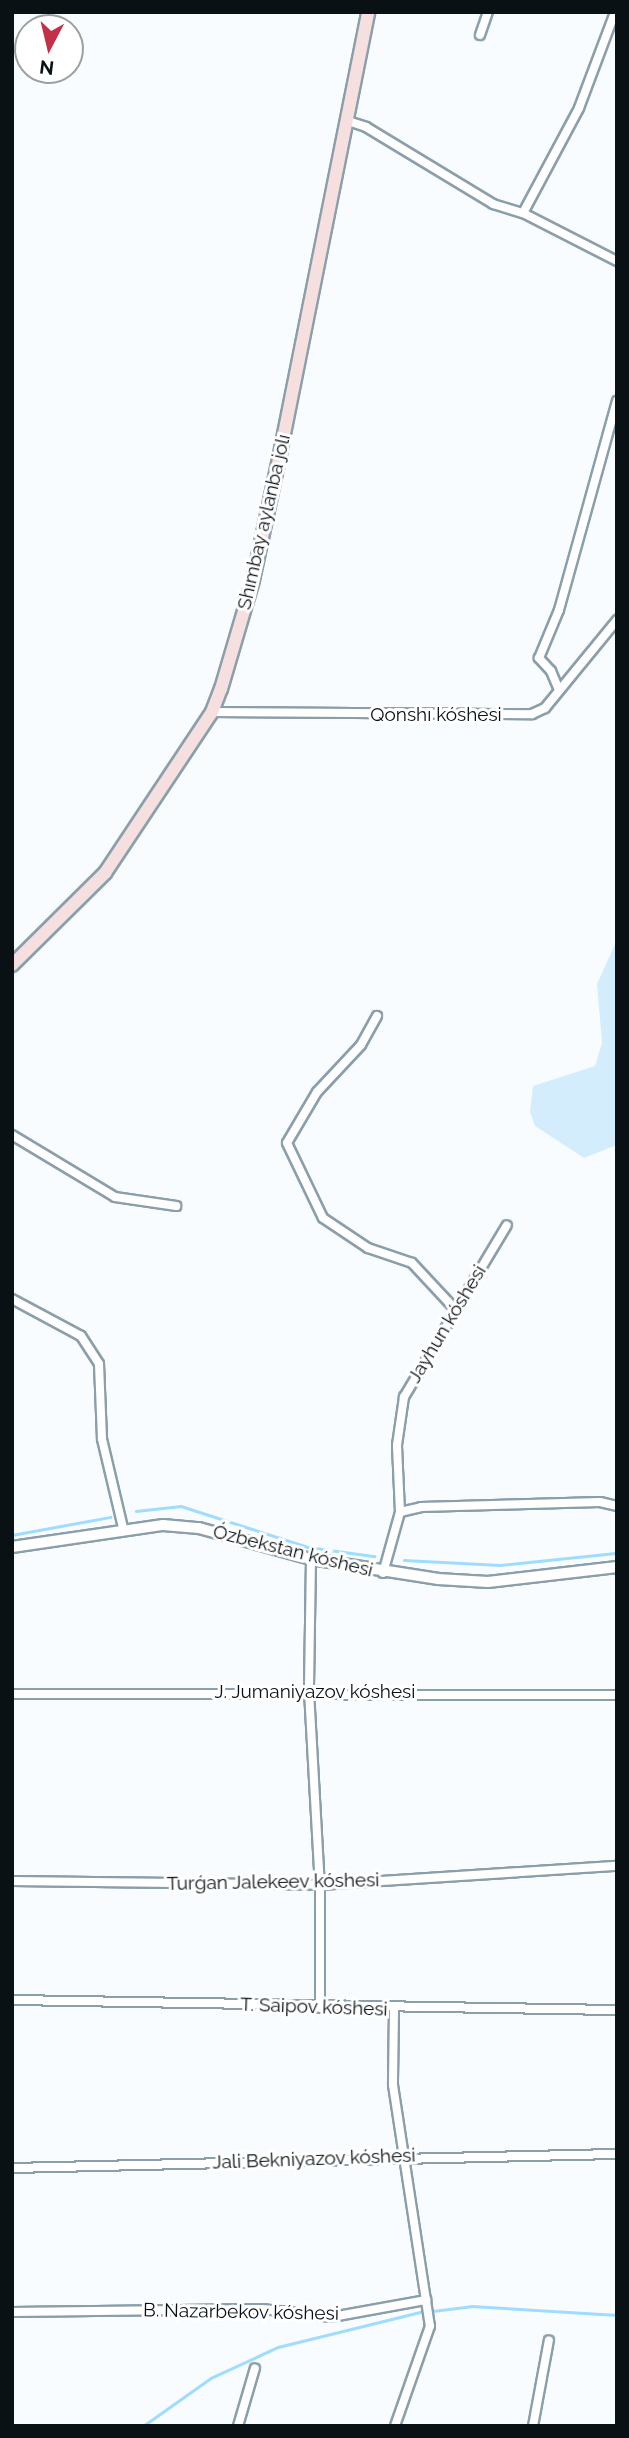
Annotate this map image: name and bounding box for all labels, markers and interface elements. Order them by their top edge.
north arrow [14,14,84,84]
text: N [38,56,55,80]
street label: Shımbay aylanba jolı [233,432,295,612]
street label: Qonshı kóshesi [370,704,502,726]
street label: Jayhun kóshesi [403,1261,491,1387]
street label: Ózbekstan kóshesi [211,1520,375,1582]
street label: J. Jumaniyazov kóshesi [214,1681,416,1703]
street label: Turǵan Jalekeev kóshesi [166,1869,380,1895]
street label: T. Saipov kóshesi [240,1993,388,2021]
street label: Jali Bekniyazov kóshesi [212,2144,416,2174]
street label: B. Nazarbekov kóshesi [143,2299,339,2325]

